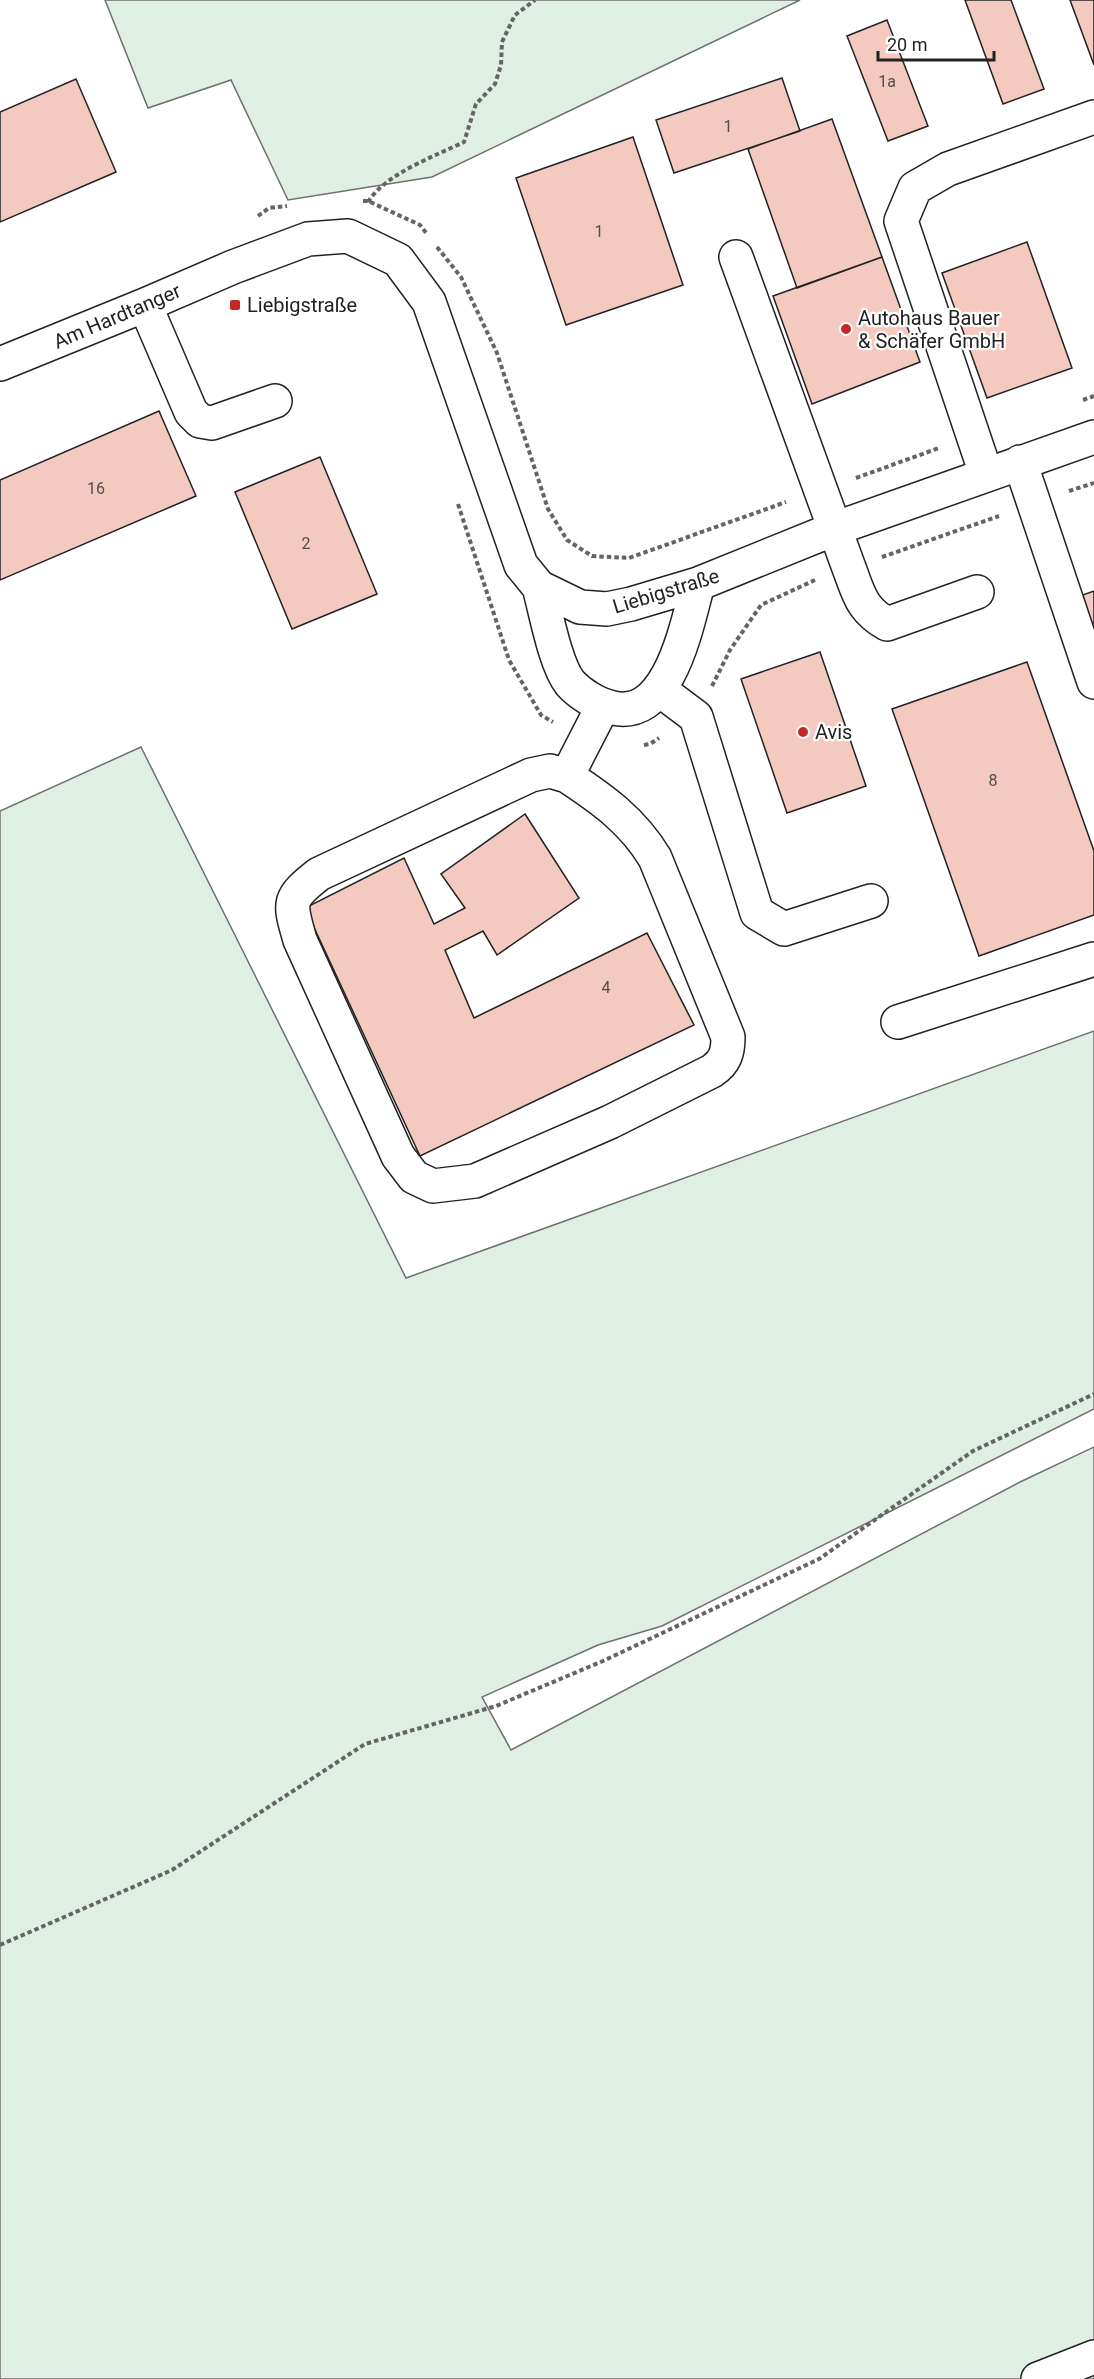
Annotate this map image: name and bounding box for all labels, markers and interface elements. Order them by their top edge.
scale bar [878,24,994,62]
text: 20 m [887,34,927,55]
house number: 1a [878,72,896,91]
house number: 1 [724,117,733,136]
house number: 1 [595,222,604,241]
street label: Am Hardtanger [50,278,184,354]
place label: Liebigstraße [247,293,357,317]
marker: Liebigstraße [228,298,242,312]
place label: Autohaus Bauer & Schäfer GmbH [858,306,1005,353]
marker: Autohaus Bauer & Schäfer GmbH [839,322,853,336]
house number: 16 [87,479,105,498]
house number: 2 [302,534,311,553]
street label: Liebigstraße [610,563,722,619]
place label: Avis [815,720,852,744]
marker: Avis [796,725,810,739]
house number: 8 [989,771,998,790]
house number: 4 [602,978,611,997]

